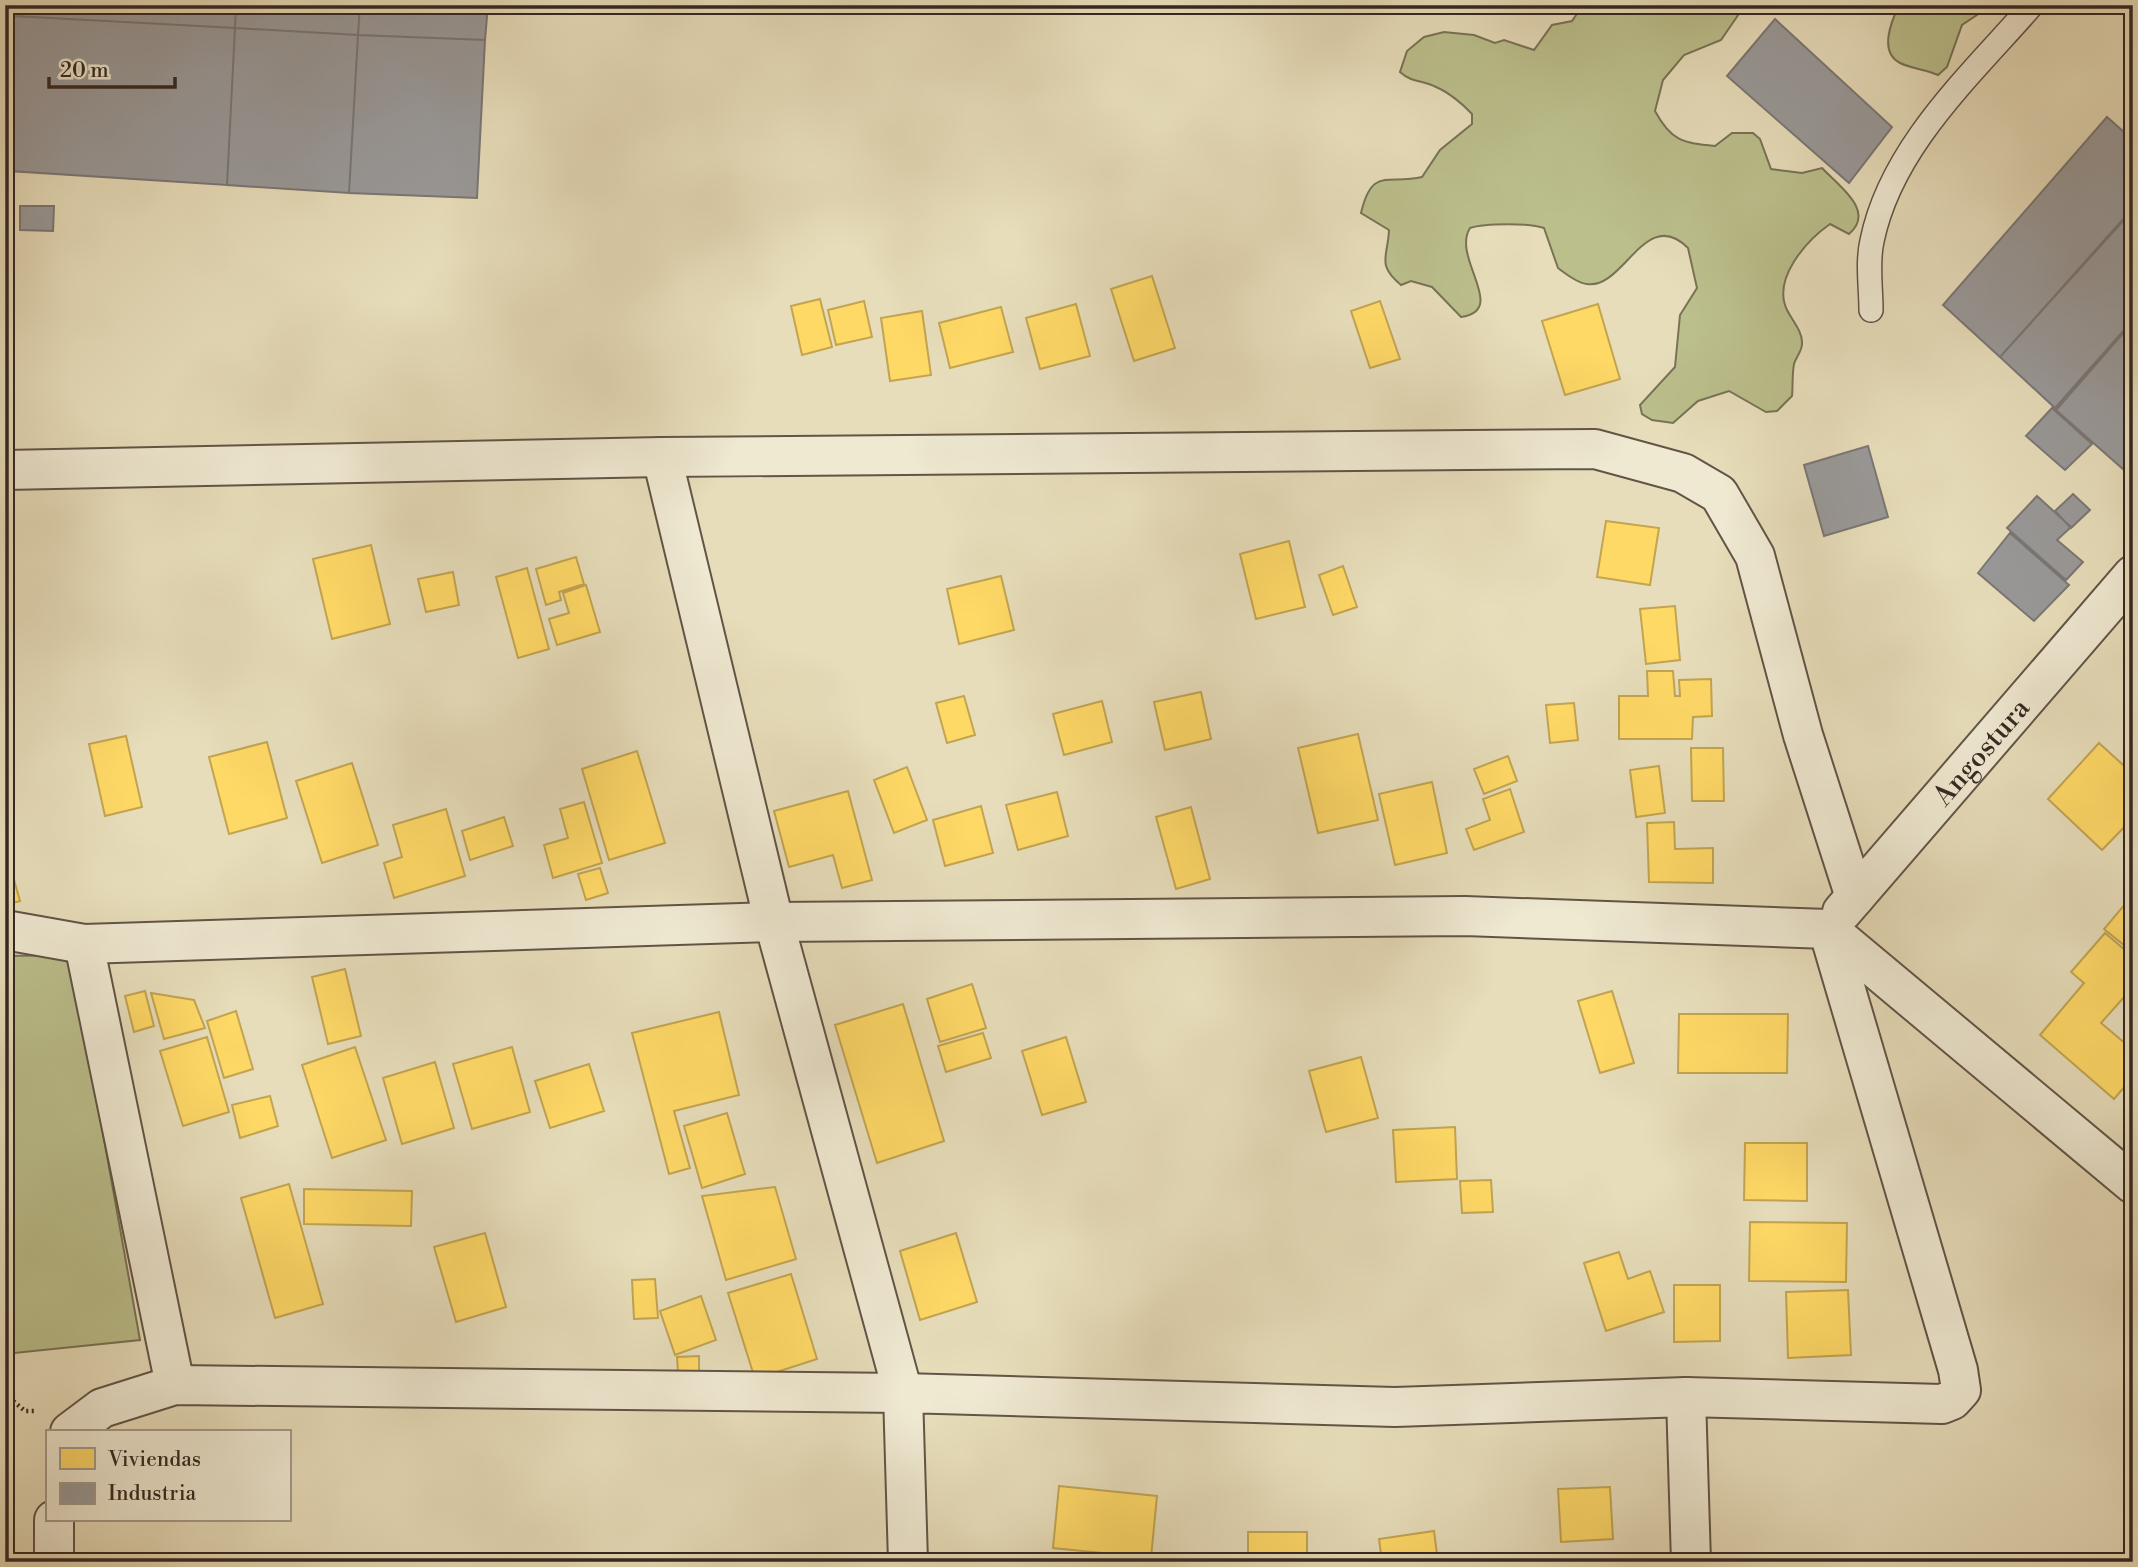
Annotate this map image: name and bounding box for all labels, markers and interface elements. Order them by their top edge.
scale bar [49,46,175,90]
text: 20 m [60,58,109,84]
street label: Angostura [1925,691,2038,814]
legend [46,1430,290,1522]
text: Viviendas [107,1447,201,1473]
text: Industria [108,1481,197,1507]

